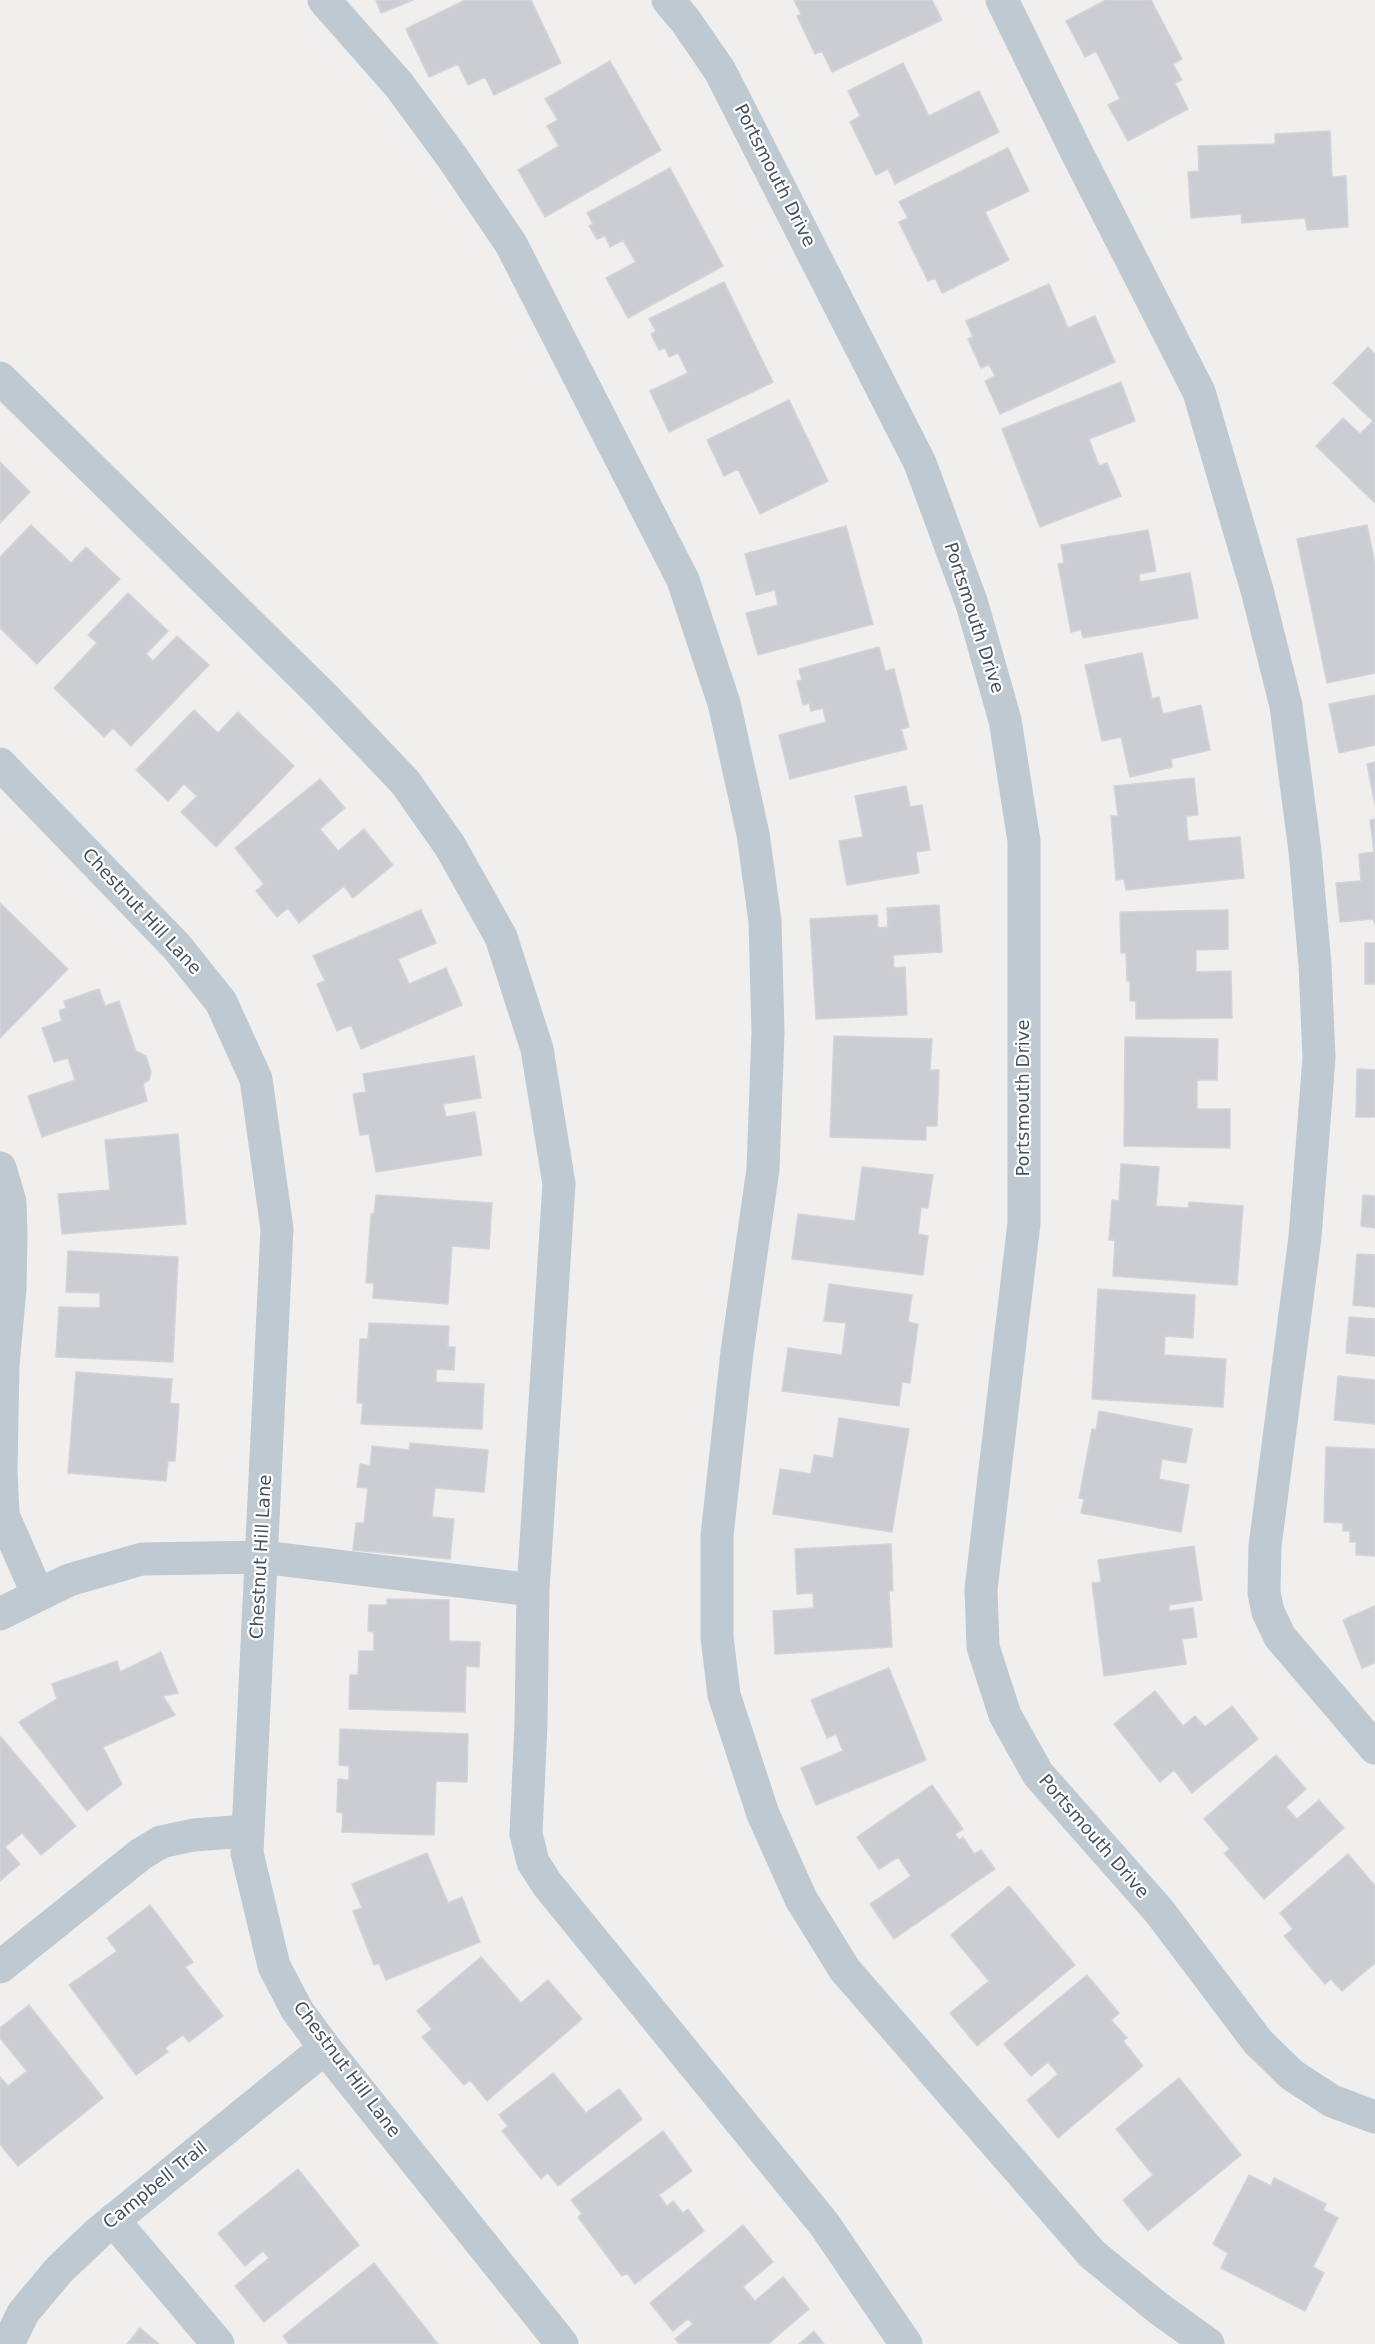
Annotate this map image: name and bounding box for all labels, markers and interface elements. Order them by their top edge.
street label: Portsmouth Drive [729,101,819,251]
street label: Portsmouth Drive [938,540,1008,696]
street label: Chestnut Hill Lane [77,844,205,980]
street label: Portsmouth Drive [1013,1019,1035,1177]
street label: Chestnut Hill Lane [247,1474,277,1640]
street label: Portsmouth Drive [1033,1771,1153,1903]
street label: Chestnut Hill Lane [288,1998,404,2142]
street label: Campbell Trail [100,2137,212,2235]

